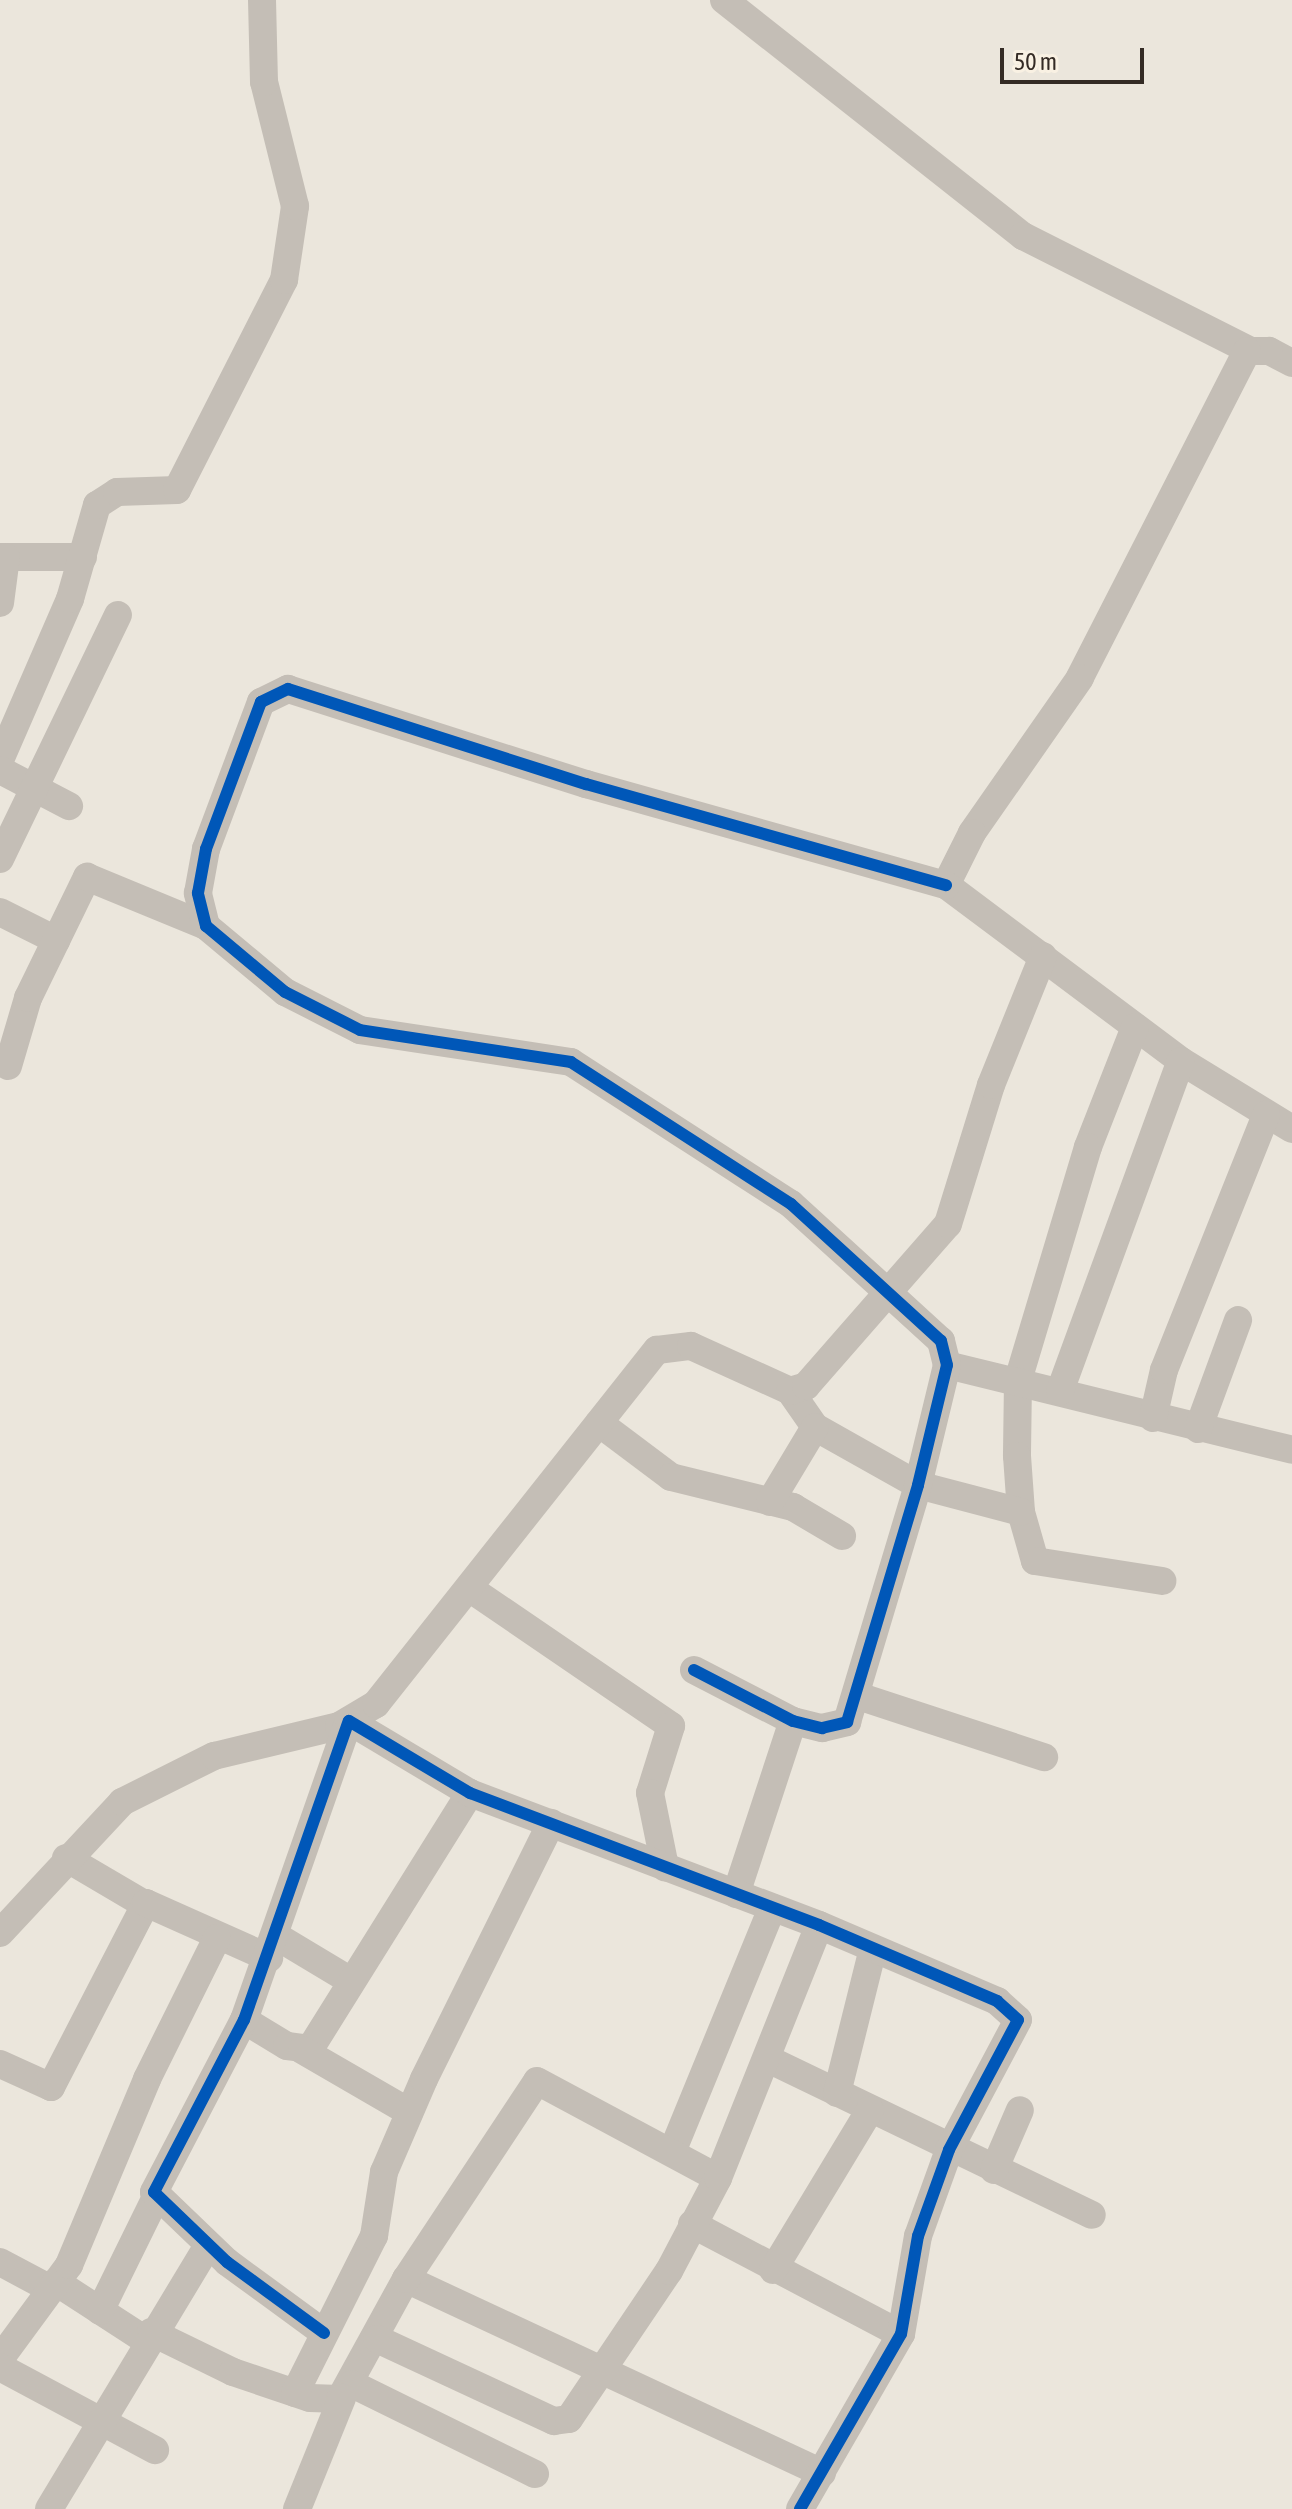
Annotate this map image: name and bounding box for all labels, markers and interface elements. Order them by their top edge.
scale bar [1004,32,1148,82]
text: 50 m [1014,48,1057,75]

